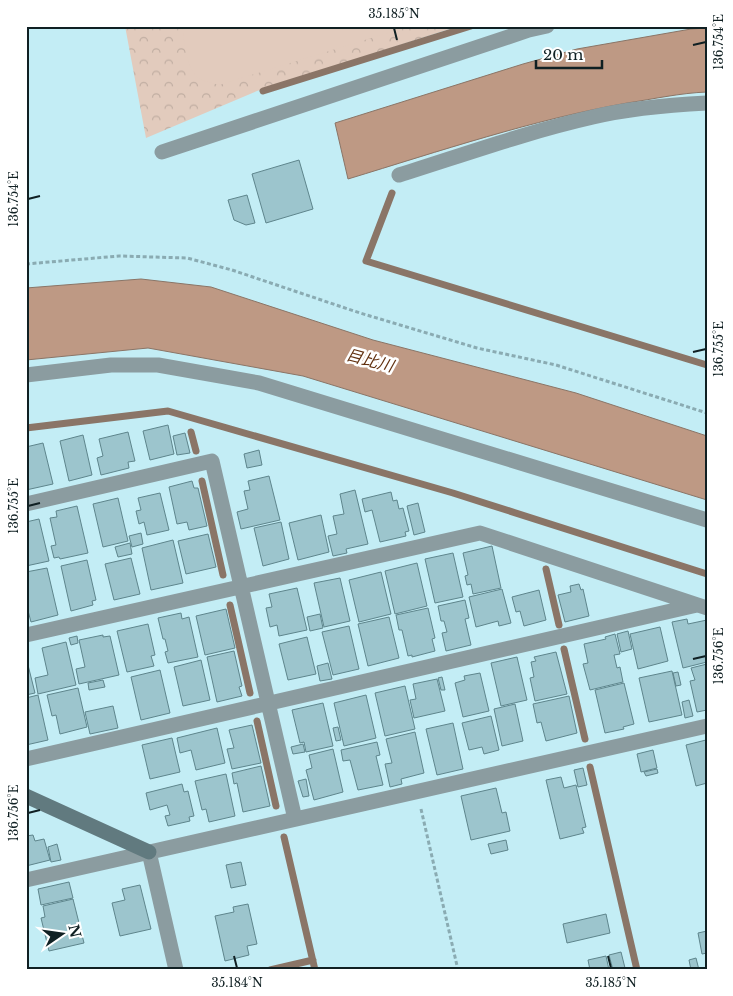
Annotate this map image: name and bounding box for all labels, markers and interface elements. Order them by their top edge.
text: 35.185°N [368,6,420,21]
text: 136.754°E [711,14,726,70]
scale bar [536,38,602,70]
text: 20 m [543,45,583,64]
text: 136.754°E [6,171,21,227]
text: 136.755°E [711,321,726,377]
water label: 目比川 [344,344,398,376]
text: 136.755°E [6,478,21,534]
text: 136.756°E [711,627,726,684]
text: 136.756°E [6,784,21,841]
north arrow [38,908,88,958]
text: N [64,923,85,940]
text: 35.184°N [211,975,263,990]
text: 35.185°N [585,975,637,990]

